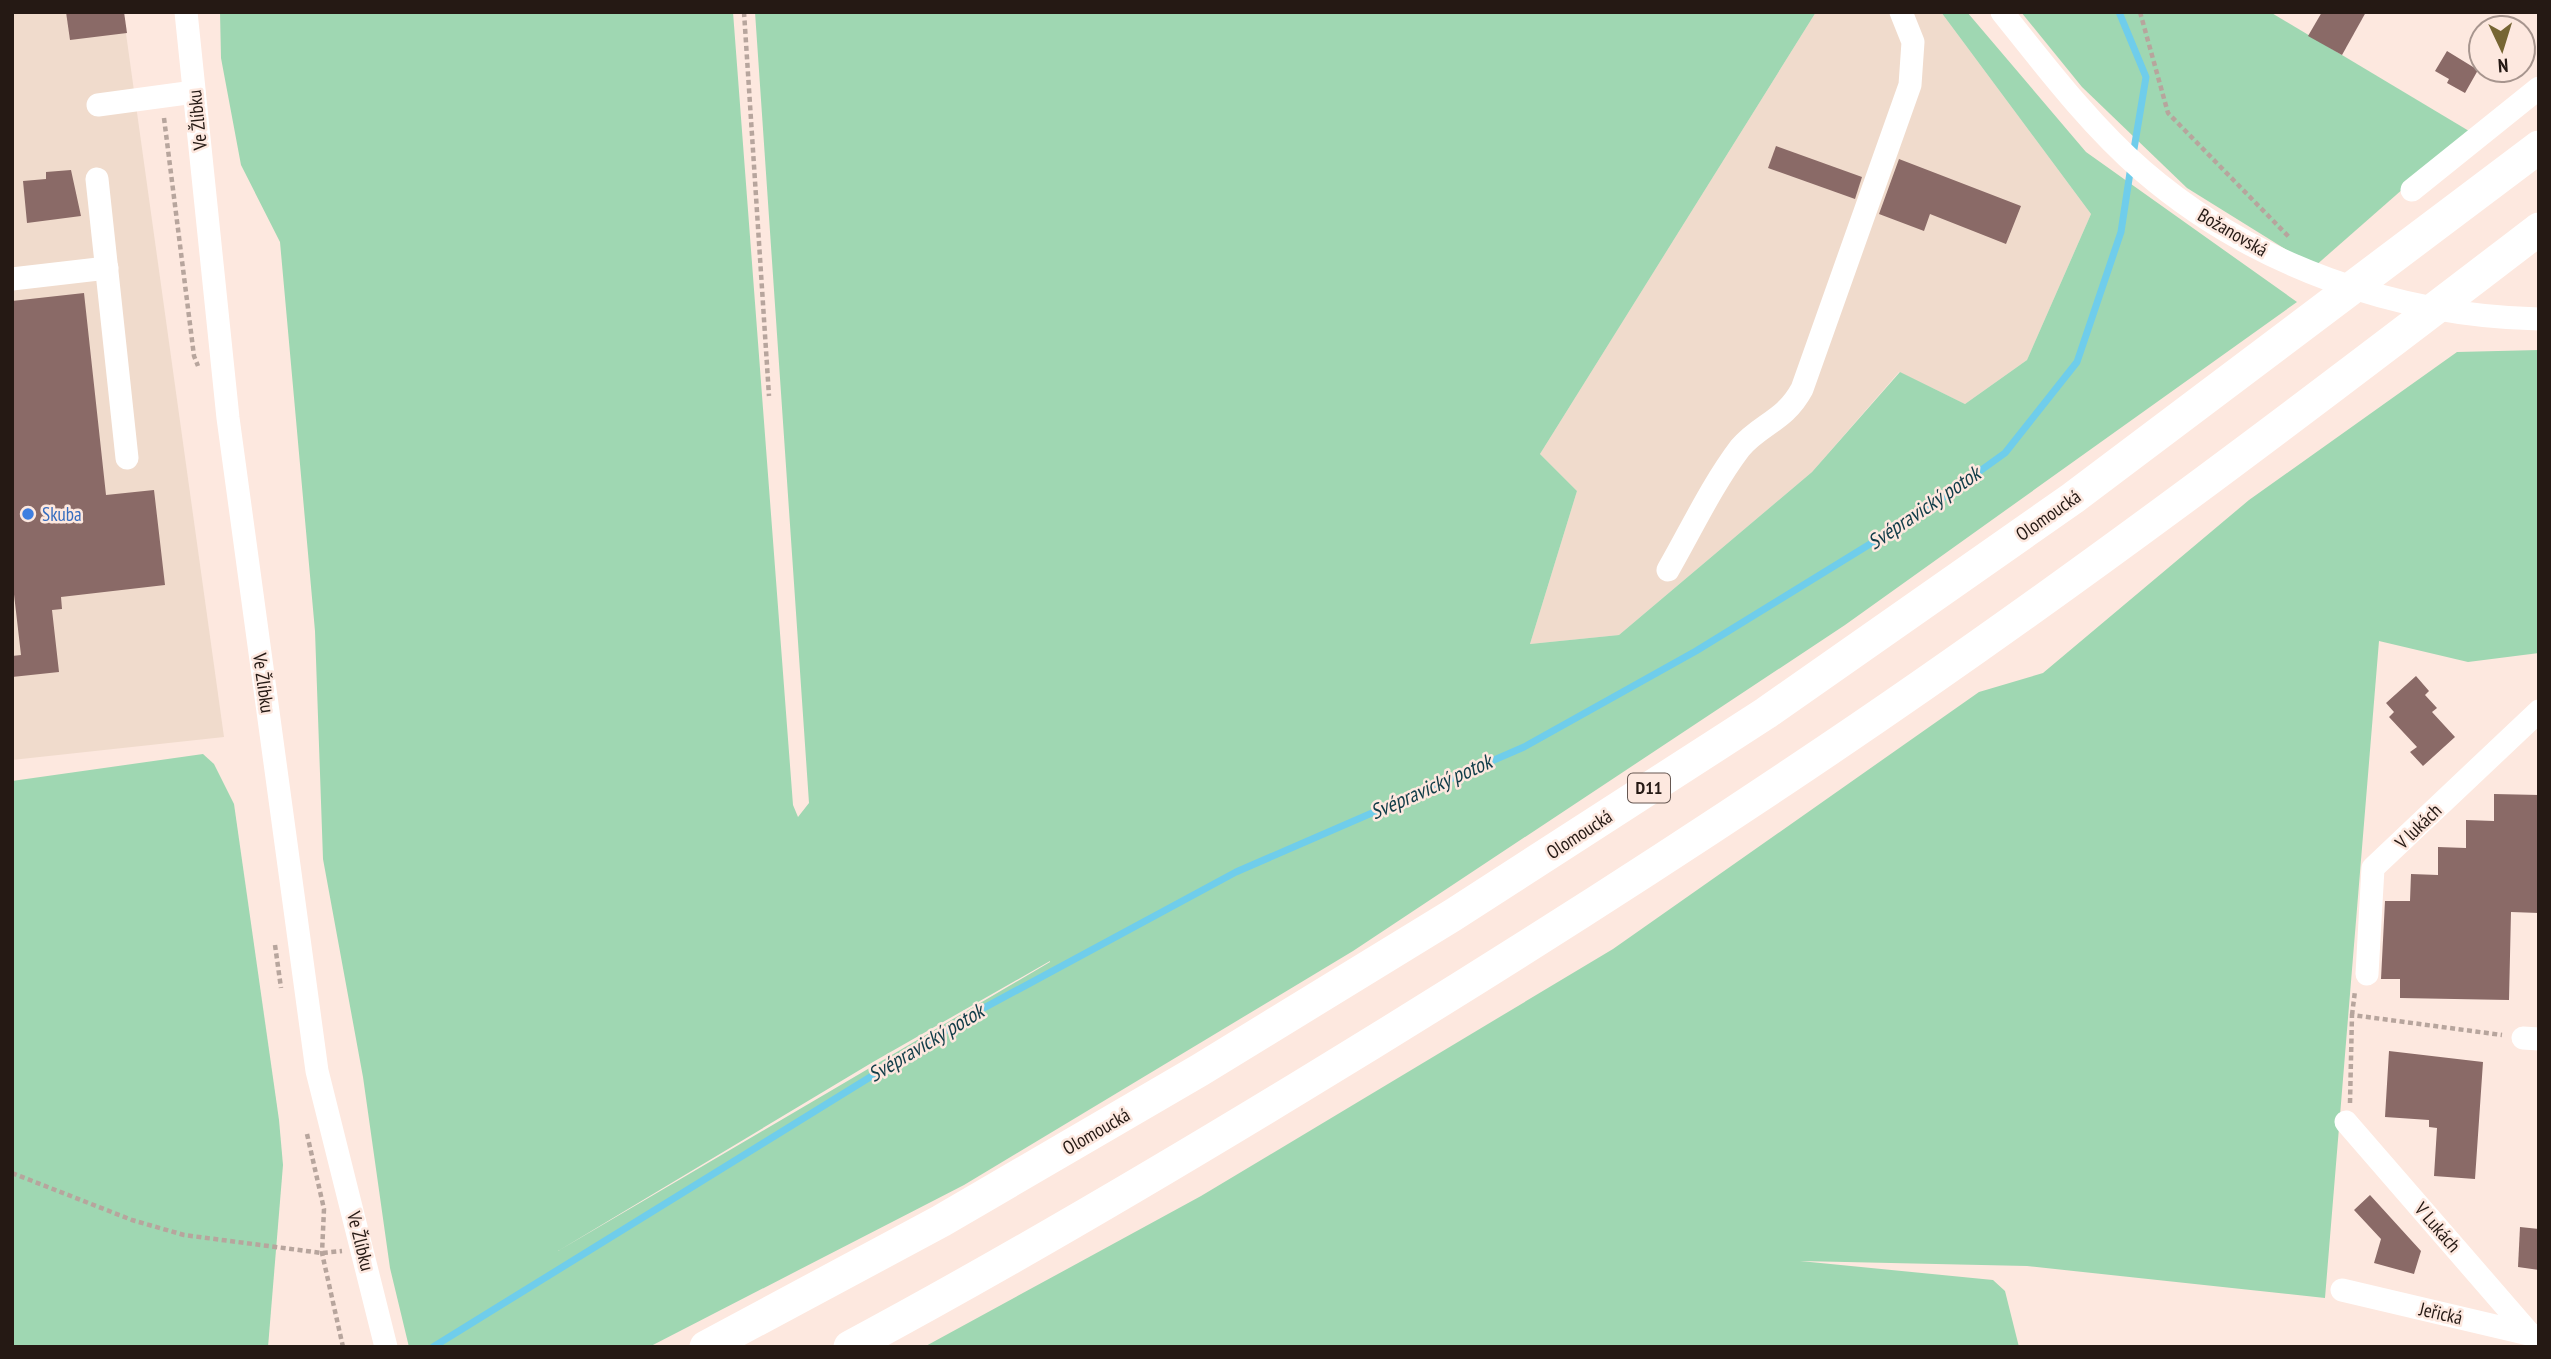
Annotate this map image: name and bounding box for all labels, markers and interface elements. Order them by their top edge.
north arrow [2467,14,2537,84]
text: N [2497,54,2509,78]
street label: Ve Žlíbku [182,89,212,152]
street label: Božanovská [2194,202,2272,262]
water label: Svépravický potok [1862,458,1988,555]
street label: Olomoucká [2011,484,2085,546]
place label: Skuba [42,502,82,526]
marker: Skuba [20,506,36,522]
street label: Ve Žlíbku [248,651,280,714]
water label: Svépravický potok [1366,747,1498,825]
road number: D11 [1628,774,1670,802]
street label: V lukách [2389,798,2446,854]
street label: Olomoucká [1542,804,1616,864]
water label: Svépravický potok [863,996,991,1088]
street label: Olomoucká [1058,1102,1134,1160]
street label: V Lukách [2409,1196,2466,1257]
street label: Ve Žlíbku [342,1208,380,1273]
street label: Jeřická [2416,1296,2465,1330]

